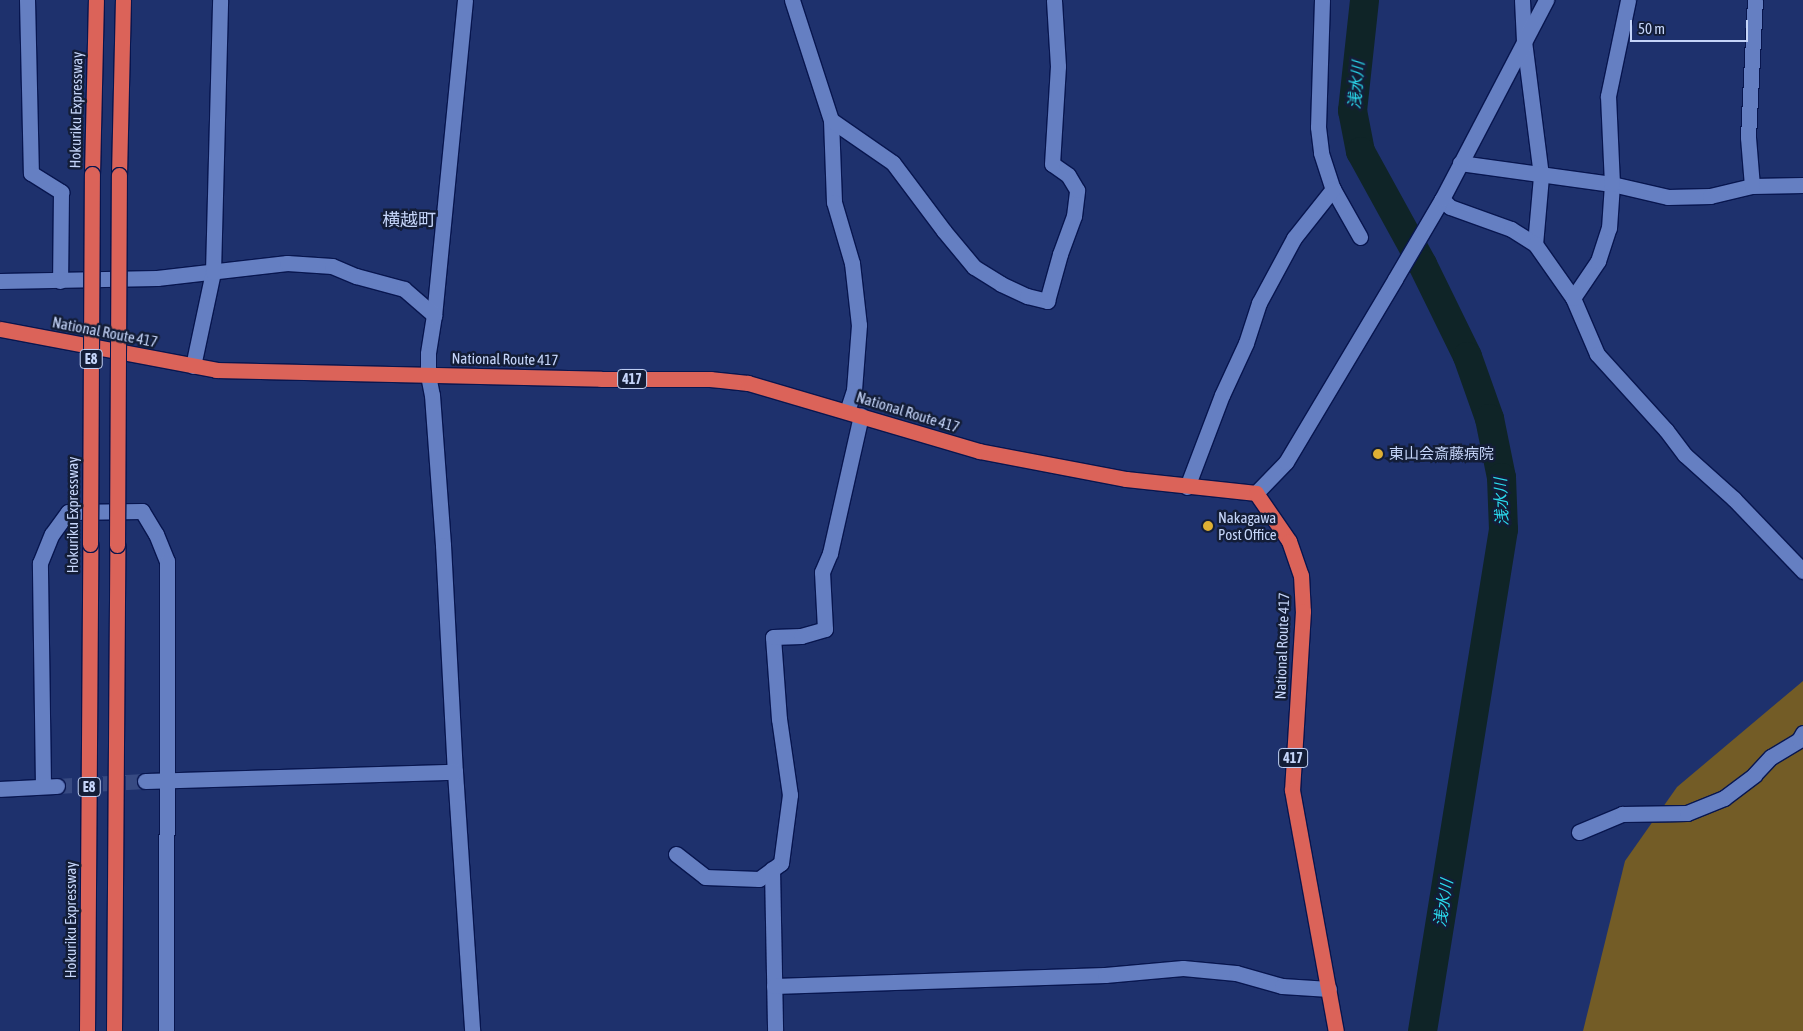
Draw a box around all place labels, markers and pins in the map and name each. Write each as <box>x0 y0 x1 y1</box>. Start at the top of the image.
place label: 東山会斎藤病院 <box>1389 445 1494 463</box>
marker: 東山会斎藤病院 <box>1371 447 1385 461</box>
place label: Nakagawa Post Office <box>1218 508 1277 543</box>
marker: Nakagawa Post Office <box>1202 520 1214 532</box>

